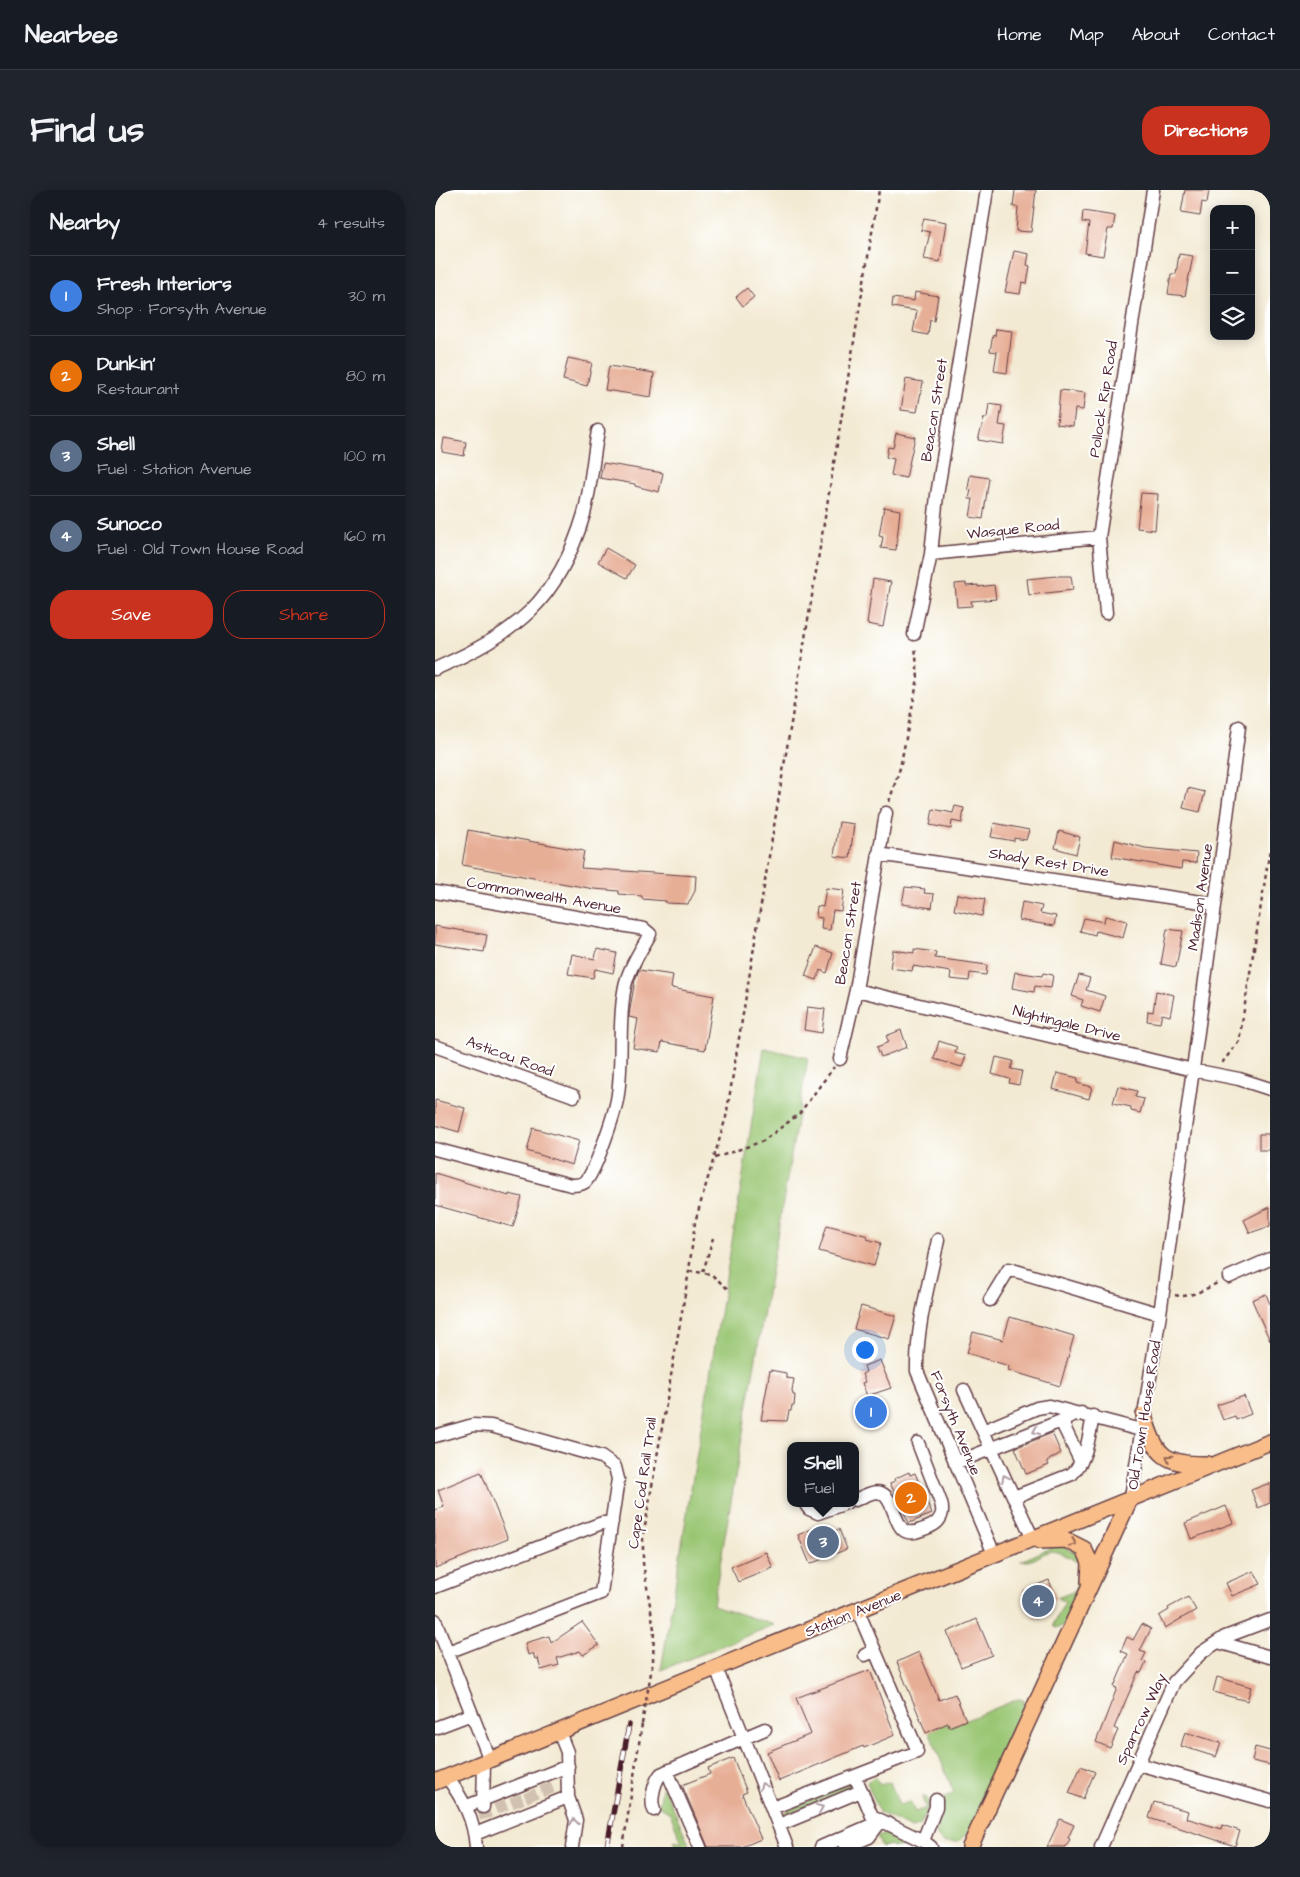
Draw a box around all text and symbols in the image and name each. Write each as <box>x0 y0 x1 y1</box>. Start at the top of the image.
text: Nearbee <box>25 18 118 52</box>
text: Home <box>997 22 1042 47</box>
text: Map <box>1070 22 1104 47</box>
text: About <box>1132 22 1180 47</box>
text: Contact <box>1208 22 1275 47</box>
text: Find us <box>30 106 144 155</box>
button: Directions <box>1142 106 1270 155</box>
map controls <box>1210 205 1255 340</box>
button: + <box>1210 205 1255 250</box>
text: Nearby <box>50 208 120 237</box>
text: 4 results <box>317 212 385 234</box>
button: − <box>1210 250 1255 295</box>
text: Fresh Interiors <box>97 271 232 298</box>
text: 1 <box>65 285 67 307</box>
text: 30 m <box>348 285 385 307</box>
button: layers <box>1210 295 1255 340</box>
text: Shop · Forsyth Avenue <box>97 298 267 320</box>
street label: Pollock Rip Road <box>1084 339 1123 459</box>
text: Dunkin' <box>97 351 156 378</box>
street label: Beacon Street <box>916 357 953 463</box>
text: 2 <box>61 365 71 387</box>
text: 80 m <box>346 365 385 387</box>
text: Restaurant <box>97 378 179 400</box>
text: Shell <box>97 431 135 458</box>
text: 3 <box>62 445 70 467</box>
text: 100 m <box>344 445 385 467</box>
text: Fuel · Station Avenue <box>97 458 252 480</box>
text: Sunoco <box>97 511 162 538</box>
street label: Wasque Road <box>966 514 1061 545</box>
text: 4 <box>61 525 71 547</box>
text: 160 m <box>344 525 385 547</box>
text: Fuel · Old Town House Road <box>97 538 303 560</box>
button: Save <box>50 590 213 639</box>
button: Share <box>223 590 385 639</box>
street label: Madison Avenue <box>1183 842 1218 952</box>
street label: Shady Rest Drive <box>987 843 1110 883</box>
street label: Commonwealth Avenue <box>465 872 623 919</box>
street label: Beacon Street <box>830 880 867 986</box>
street label: Nightingale Drive <box>1010 1000 1123 1048</box>
street label: Asticou Road <box>463 1031 557 1082</box>
your location <box>852 1337 878 1363</box>
street label: Old Town House Road <box>1122 1339 1167 1491</box>
street label: Forsyth Avenue <box>924 1368 986 1479</box>
pin: 1 <box>855 1393 887 1431</box>
street label: Cape Cod Rail Trail <box>623 1416 662 1550</box>
one-way arrow <box>1032 1426 1040 1436</box>
popup <box>787 1442 859 1507</box>
text: Shell <box>804 1450 842 1477</box>
one-way arrow <box>1166 1454 1175 1464</box>
one-way arrow <box>1002 1475 1012 1484</box>
text: Fuel <box>804 1477 834 1499</box>
pin: 2 <box>895 1479 927 1517</box>
pin: 3 <box>807 1523 839 1561</box>
one-way arrow <box>1068 1537 1077 1548</box>
pin: 4 <box>1022 1582 1054 1620</box>
street label: Station Avenue <box>802 1585 905 1642</box>
street label: Sparrow Way <box>1111 1670 1173 1769</box>
one-way arrow <box>759 1782 769 1790</box>
one-way arrow <box>815 1804 824 1814</box>
one-way arrow <box>570 1817 580 1826</box>

